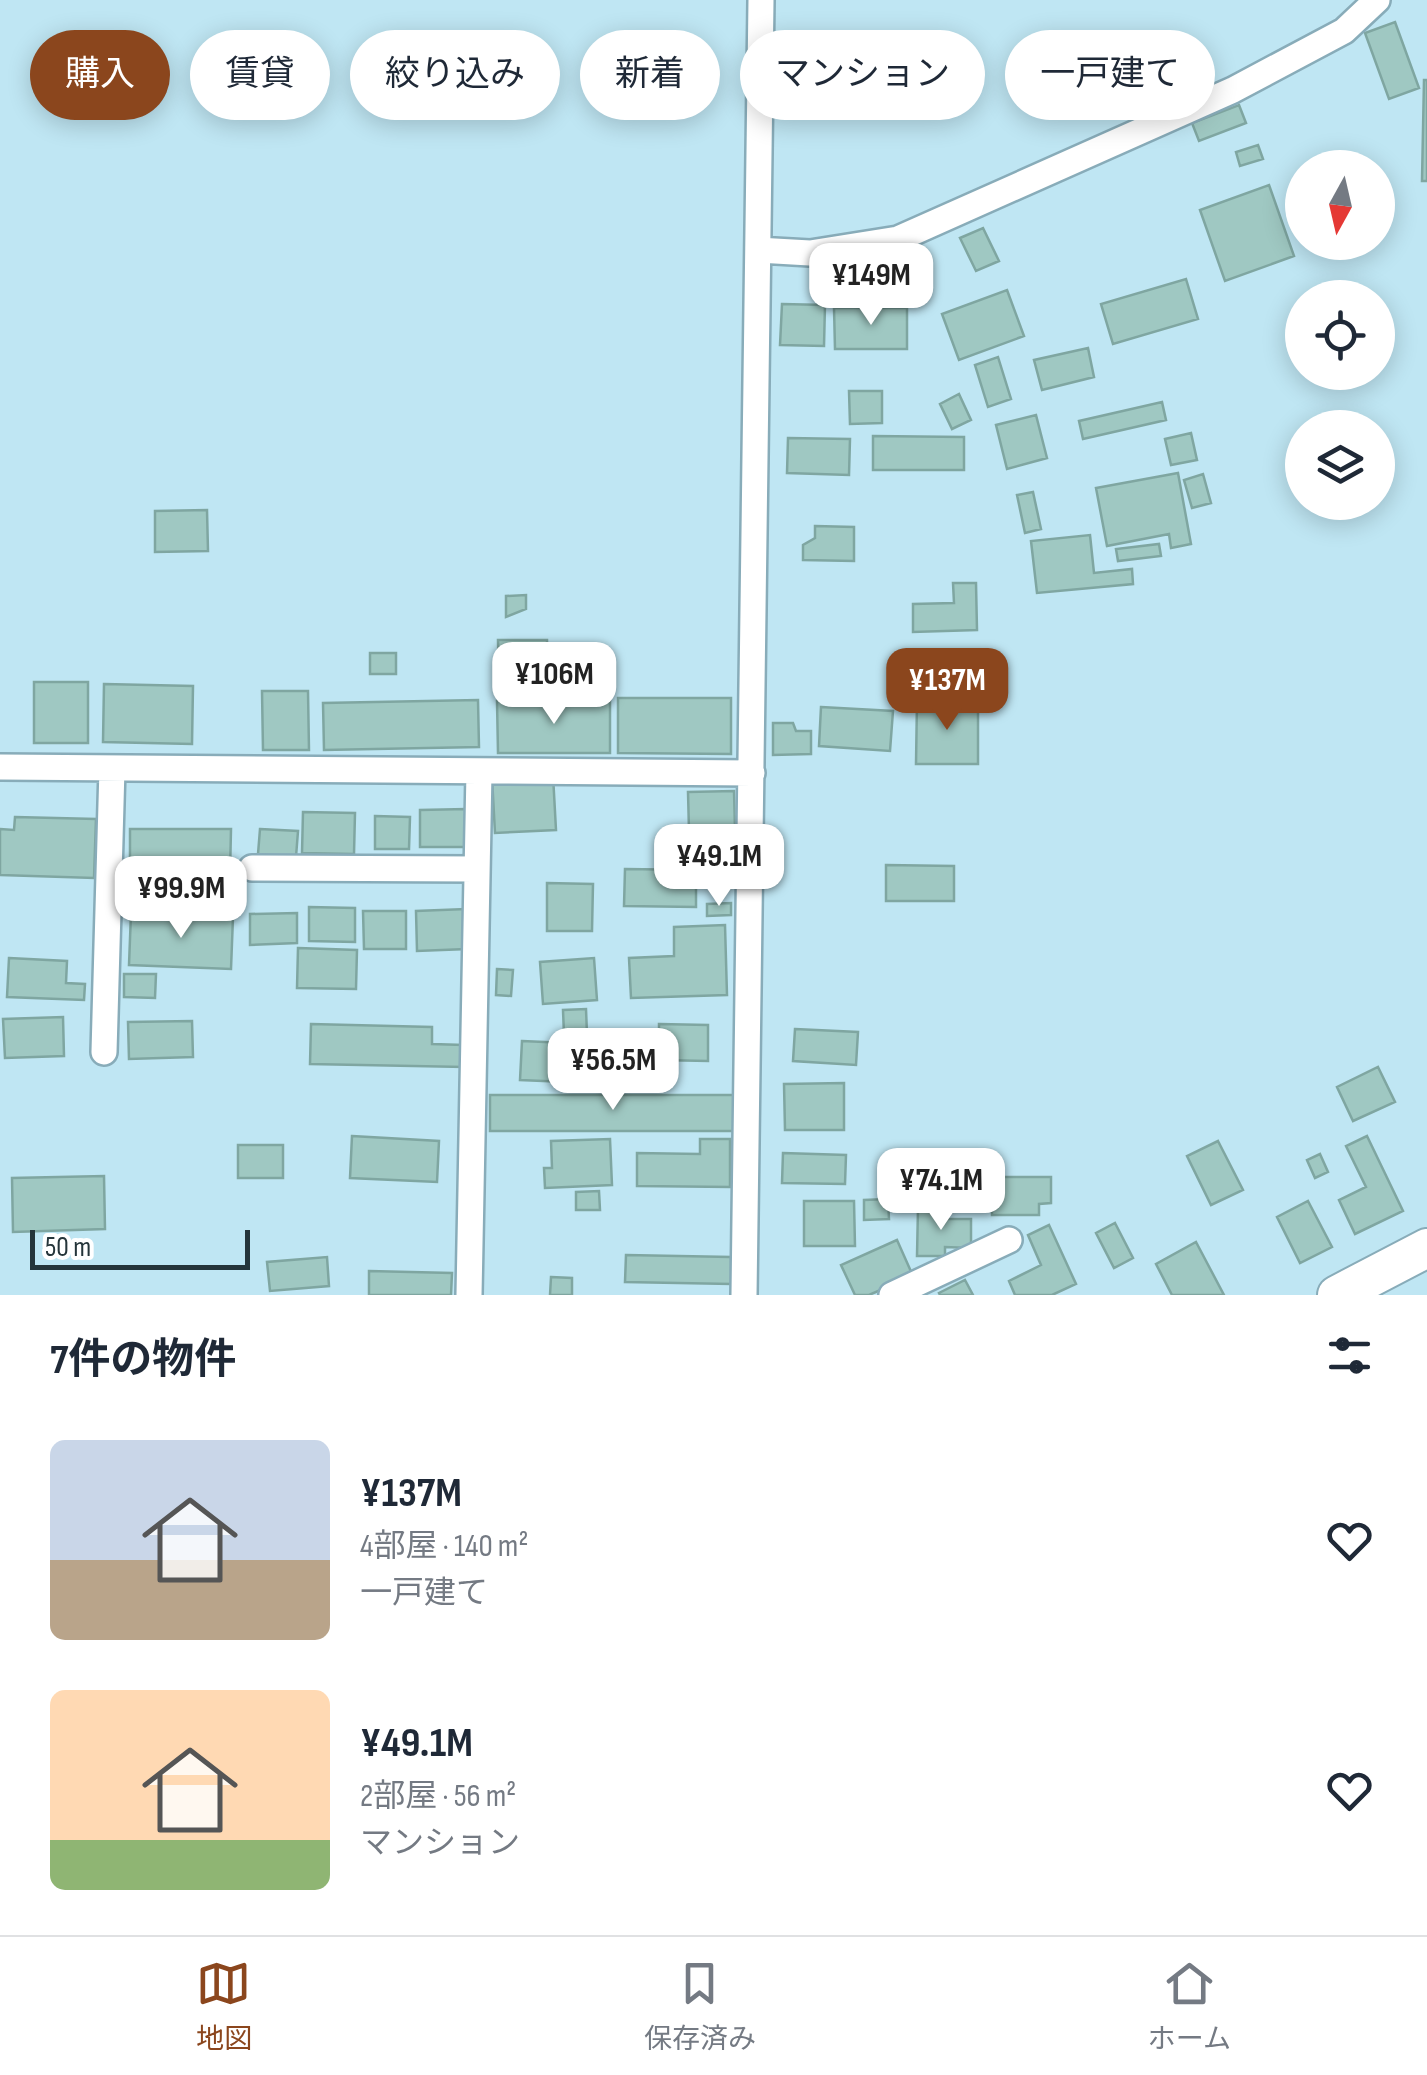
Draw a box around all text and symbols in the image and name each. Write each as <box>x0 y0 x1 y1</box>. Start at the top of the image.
chip: 購入 <box>30 30 170 120</box>
chip: 賃貸 <box>190 30 330 120</box>
chip: 絞り込み <box>350 30 560 120</box>
chip: 新着 <box>580 30 720 120</box>
chip: マンション <box>740 30 985 120</box>
chip: 一戸建て <box>1005 30 1215 120</box>
north arrow <box>1285 150 1395 260</box>
map controls <box>1285 150 1395 520</box>
pin: ¥149M <box>801 243 941 328</box>
text: ¥149M <box>831 256 911 295</box>
button: locate <box>1285 280 1395 390</box>
button: layers <box>1285 410 1395 520</box>
pin: ¥106M <box>484 642 624 727</box>
pin: ¥137M <box>877 648 1017 733</box>
text: ¥106M <box>514 655 594 694</box>
text: ¥137M <box>908 661 986 700</box>
pin: ¥49.1M <box>638 824 800 909</box>
text: ¥49.1M <box>676 837 762 876</box>
pin: ¥99.9M <box>100 856 262 941</box>
text: ¥99.9M <box>137 869 225 908</box>
pin: ¥56.5M <box>532 1028 694 1113</box>
text: ¥56.5M <box>570 1041 656 1080</box>
pin: ¥74.1M <box>860 1148 1022 1233</box>
text: ¥74.1M <box>899 1161 983 1200</box>
scale bar <box>30 1225 250 1270</box>
text: 50 m <box>45 1231 91 1264</box>
icon: filters <box>1322 1328 1377 1383</box>
text: 7件の物件 <box>50 1335 236 1386</box>
text: ¥137M <box>360 1468 462 1519</box>
icon: home <box>130 1480 250 1600</box>
icon: heart <box>1322 1513 1377 1568</box>
text: 4部屋 · 140 m² <box>360 1527 528 1566</box>
text: 一戸建て <box>360 1574 488 1613</box>
text: ¥49.1M <box>360 1718 473 1769</box>
icon: home <box>130 1730 250 1850</box>
icon: heart <box>1322 1763 1377 1818</box>
text: 2部屋 · 56 m² <box>360 1777 516 1816</box>
text: マンション <box>360 1824 520 1863</box>
tab: 地図 <box>196 1956 252 2056</box>
tab: 保存済み <box>644 1956 756 2056</box>
tab: ホーム <box>1148 1956 1231 2056</box>

